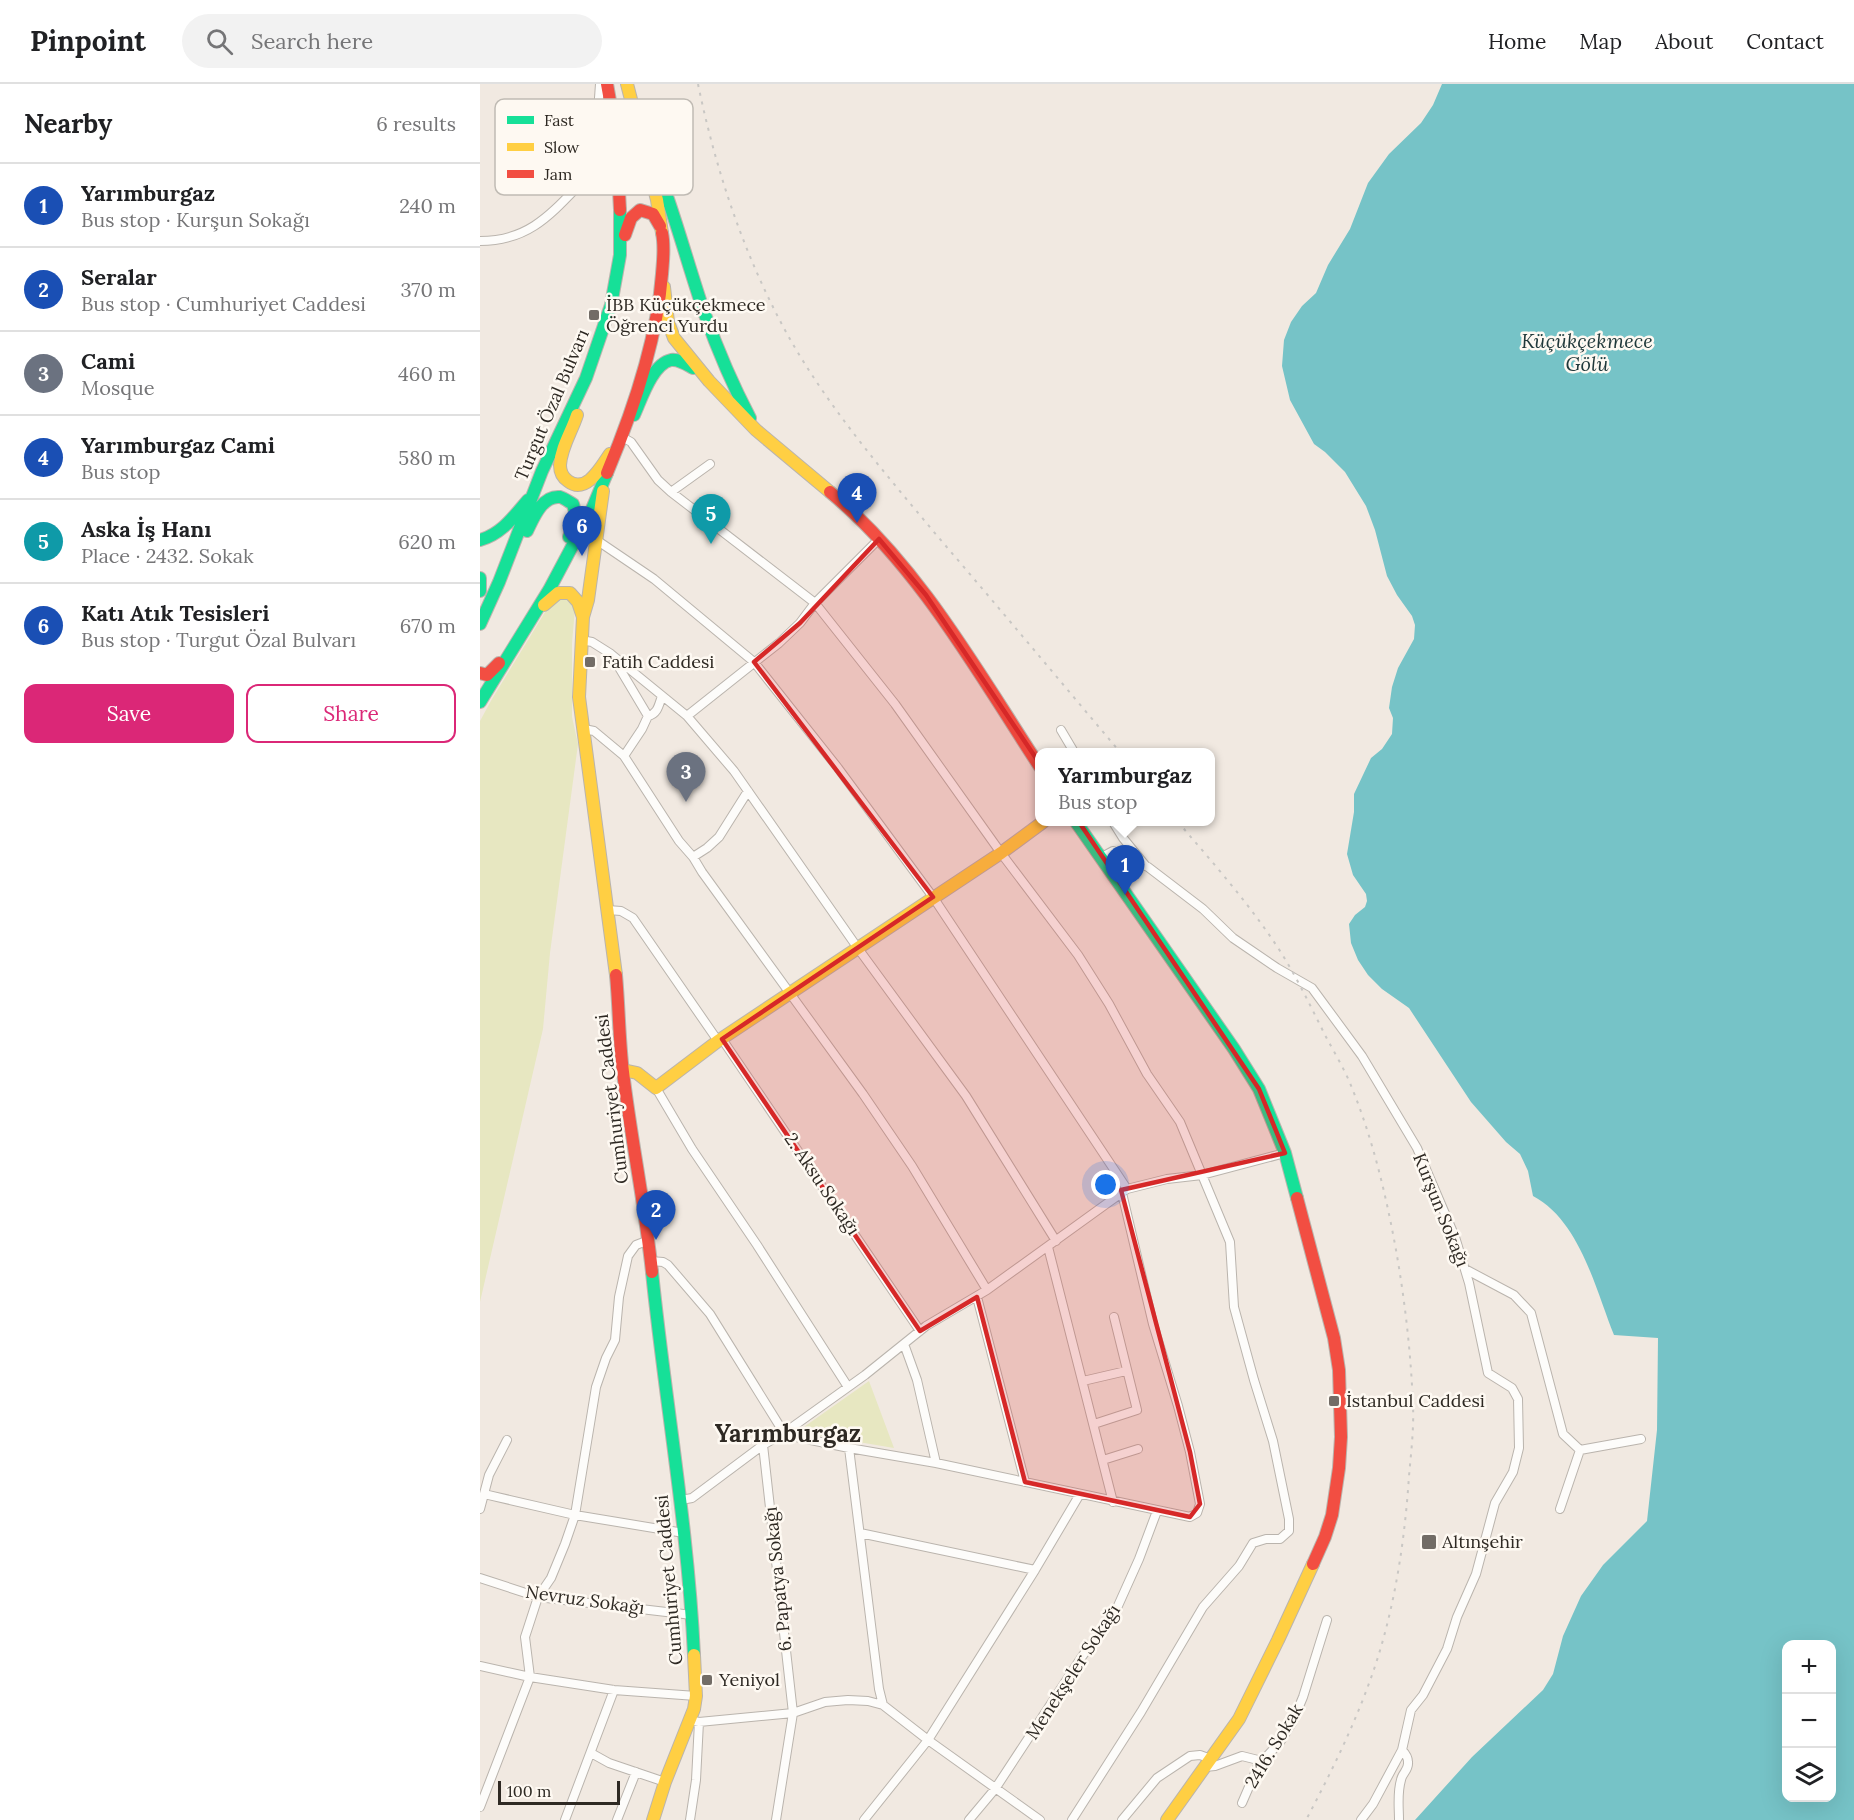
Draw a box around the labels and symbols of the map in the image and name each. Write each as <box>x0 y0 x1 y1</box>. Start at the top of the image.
legend <box>495 99 693 195</box>
text: Fast <box>544 110 575 130</box>
text: Slow <box>544 137 580 157</box>
text: Jam <box>543 164 572 184</box>
place label: İBB Küçükçekmece Öğrenci Yurdu <box>606 293 766 337</box>
marker: İBB Küçükçekmece Öğrenci Yurdu <box>587 308 601 322</box>
street label: Turgut Özal Bulvarı <box>509 326 594 484</box>
water label: Küçükçekmece Gölü <box>1521 328 1653 376</box>
pin: 4 <box>838 474 877 523</box>
pin: 5 <box>692 494 730 544</box>
pin: 6 <box>562 506 602 556</box>
place label: Fatih Caddesi <box>602 650 714 673</box>
marker: Fatih Caddesi <box>583 655 597 669</box>
pin: 3 <box>666 752 706 802</box>
pin: 1 <box>1106 846 1144 895</box>
street label: Cumhuriyet Caddesi <box>590 1013 633 1185</box>
street label: 2. Aksu Sokağı <box>780 1128 865 1239</box>
street label: Kurşun Sokağı <box>1408 1150 1475 1270</box>
your location <box>1091 1170 1120 1199</box>
pin: 2 <box>636 1190 675 1240</box>
place label: İstanbul Caddesi <box>1346 1389 1485 1412</box>
marker: İstanbul Caddesi <box>1327 1394 1341 1408</box>
district label: Yarımburgaz <box>715 1418 861 1449</box>
street label: Cumhuriyet Caddesi <box>650 1494 687 1666</box>
street label: 6. Papatya Sokağı <box>758 1506 797 1652</box>
place label: Altınşehir <box>1441 1530 1523 1553</box>
marker: Altınşehir <box>1420 1533 1438 1551</box>
street label: Nevruz Sokağı <box>524 1580 646 1619</box>
street label: Menekşeler Sokağı <box>1020 1600 1125 1744</box>
place label: Yeniyol <box>718 1668 780 1691</box>
marker: Yeniyol <box>700 1673 714 1687</box>
street label: 2416. Sokak <box>1239 1699 1308 1792</box>
scale bar <box>498 1778 620 1806</box>

